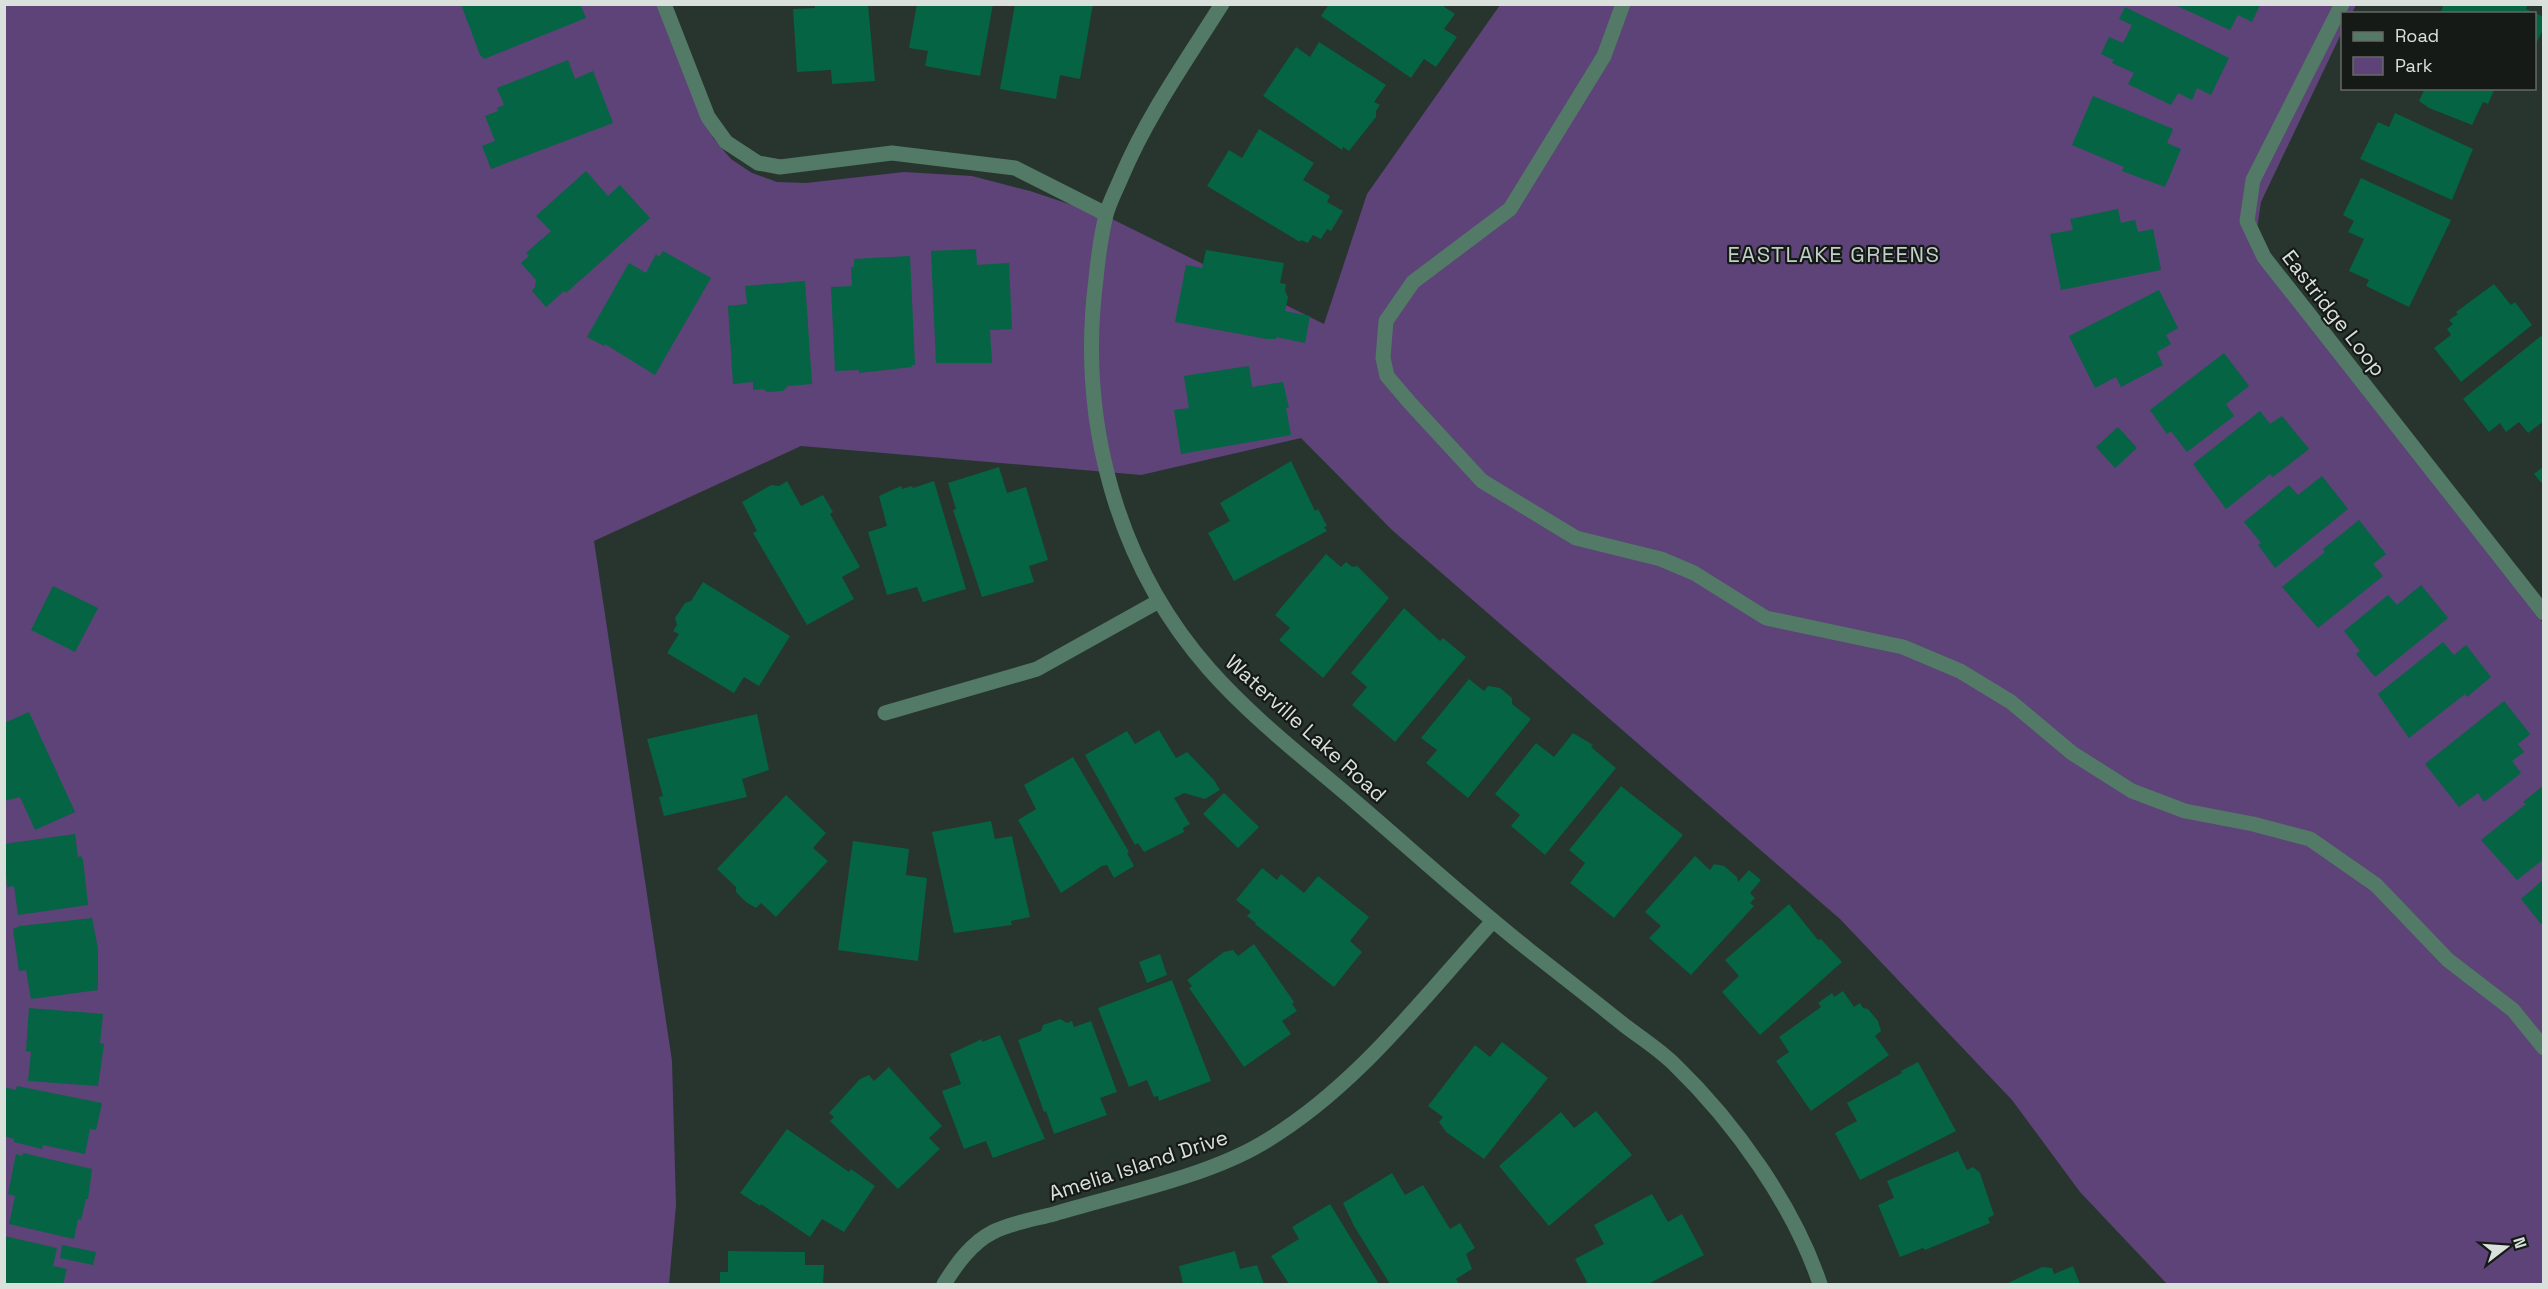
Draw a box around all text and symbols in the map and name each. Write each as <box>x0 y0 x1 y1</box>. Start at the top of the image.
legend <box>2341 12 2536 90</box>
text: Road <box>2395 24 2439 47</box>
text: Park <box>2395 54 2433 77</box>
district label: EASTLAKE GREENS <box>1727 240 1941 268</box>
street label: Eastridge Loop <box>2276 244 2392 382</box>
street label: Waterville Lake Road <box>1220 649 1392 807</box>
street label: Amelia Island Drive <box>1045 1123 1231 1207</box>
north arrow <box>2476 1217 2536 1277</box>
text: N <box>2508 1235 2531 1251</box>

